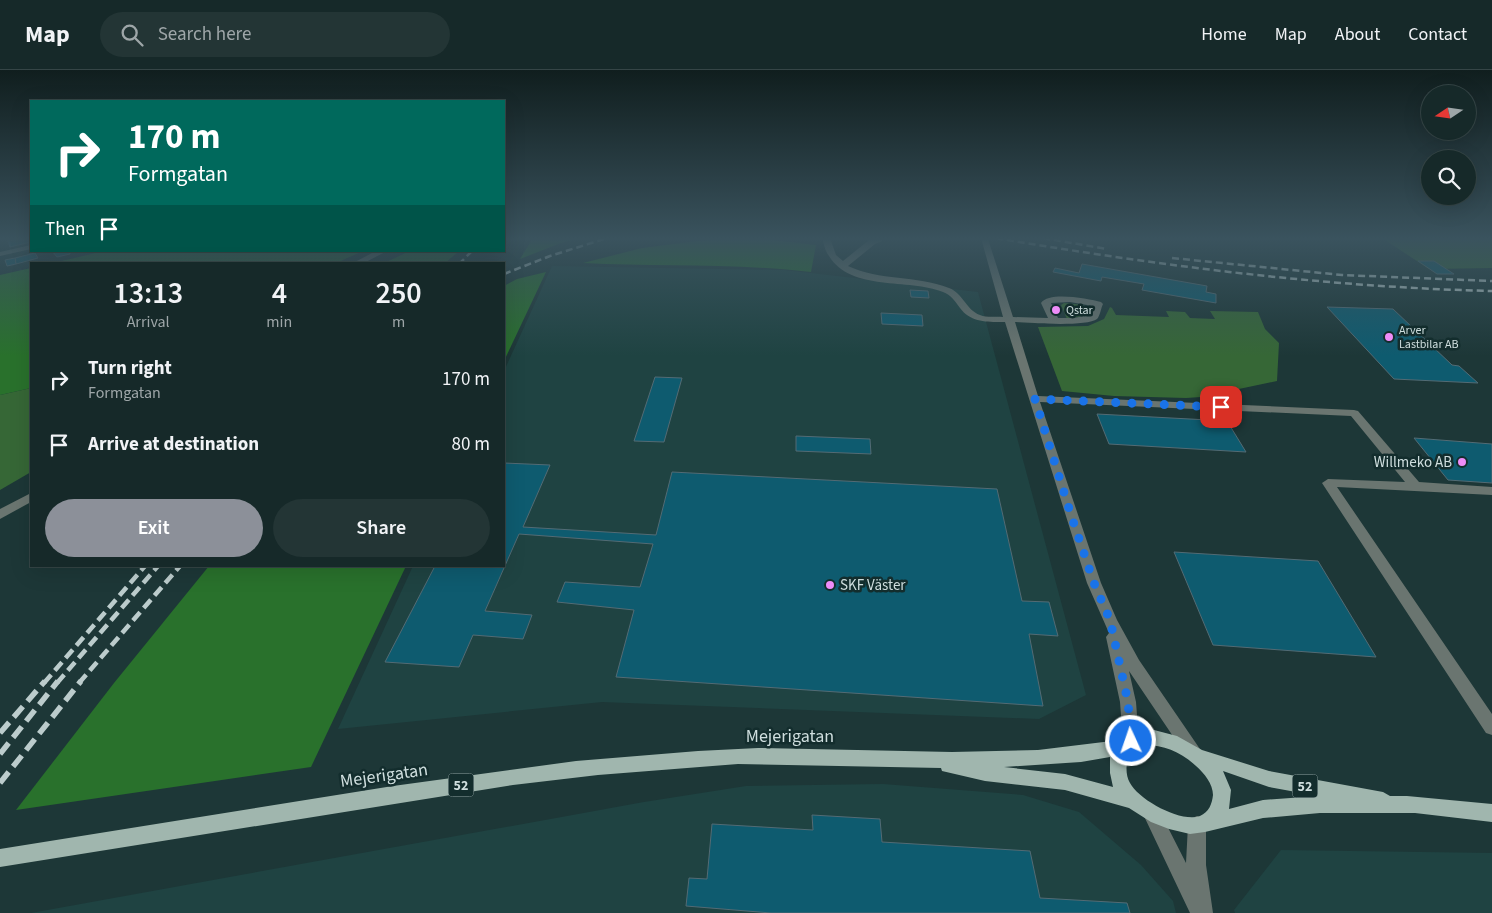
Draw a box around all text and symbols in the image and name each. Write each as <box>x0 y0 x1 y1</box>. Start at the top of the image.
search box <box>100 12 450 57</box>
text: Map <box>25 17 70 52</box>
icon: search <box>118 21 146 49</box>
text: Search here <box>158 21 251 48</box>
text: Home <box>1201 22 1247 47</box>
text: Map <box>1275 22 1307 47</box>
text: About <box>1335 22 1380 47</box>
text: Contact <box>1408 22 1467 47</box>
north arrow <box>1421 85 1476 140</box>
map controls <box>1421 85 1476 205</box>
text: 170 m <box>128 112 220 162</box>
icon: right <box>45 120 110 185</box>
button: search <box>1421 150 1476 205</box>
text: Formgatan <box>128 158 228 190</box>
icon: arrive <box>95 215 123 243</box>
text: Then <box>45 216 85 243</box>
text: 13:13 <box>113 272 183 315</box>
text: 4 <box>272 272 287 315</box>
text: 250 <box>376 272 422 315</box>
place label: Qstar <box>1066 302 1094 319</box>
marker: Qstar <box>1050 304 1062 316</box>
text: Arrival <box>127 311 170 333</box>
text: min <box>266 311 292 333</box>
text: m <box>392 311 405 333</box>
place label: Arver Lastbilar AB <box>1399 322 1459 353</box>
marker: Arver Lastbilar AB <box>1383 331 1395 343</box>
text: Turn right <box>88 355 172 382</box>
icon: right <box>45 366 73 394</box>
text: 170 m <box>442 366 490 393</box>
text: Formgatan <box>88 382 161 404</box>
pin <box>1200 386 1242 428</box>
icon: arrive <box>1207 393 1235 421</box>
icon: arrive <box>45 431 73 459</box>
text: Arrive at destination <box>88 431 259 458</box>
text: 80 m <box>452 431 490 458</box>
place label: Willmeko AB <box>1374 452 1452 473</box>
marker: Willmeko AB <box>1456 456 1468 468</box>
button: Exit <box>45 499 263 557</box>
button: Share <box>273 499 490 557</box>
place label: SKF Väster <box>840 575 906 596</box>
marker: SKF Väster <box>824 579 836 591</box>
position arrow <box>1104 714 1156 766</box>
street label: Mejerigatan <box>746 724 834 749</box>
street label: Mejerigatan <box>339 757 430 794</box>
road number: 52 <box>448 774 474 796</box>
road number: 52 <box>1292 774 1318 798</box>

